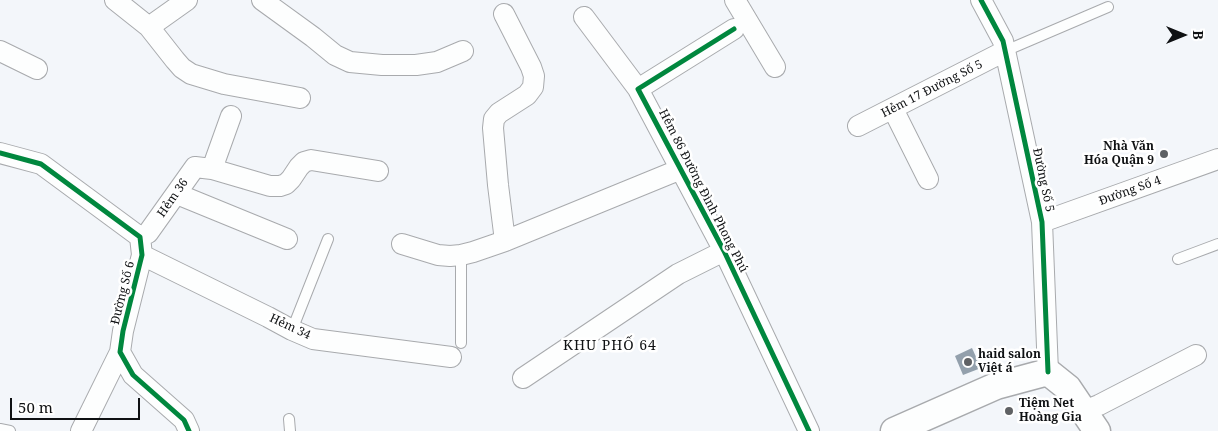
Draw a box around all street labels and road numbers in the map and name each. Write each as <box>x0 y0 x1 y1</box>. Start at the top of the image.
street label: Hẻm 17 Đường Số 5 <box>879 57 985 121</box>
street label: Hẻm 86 Đường Đình Phong Phú <box>655 107 751 275</box>
street label: Đường Số 5 <box>1029 147 1057 213</box>
street label: Đường Số 4 <box>1097 173 1163 209</box>
street label: Hẻm 36 <box>155 176 191 220</box>
street label: Đường Số 6 <box>108 260 138 326</box>
street label: Hẻm 34 <box>267 311 313 343</box>

